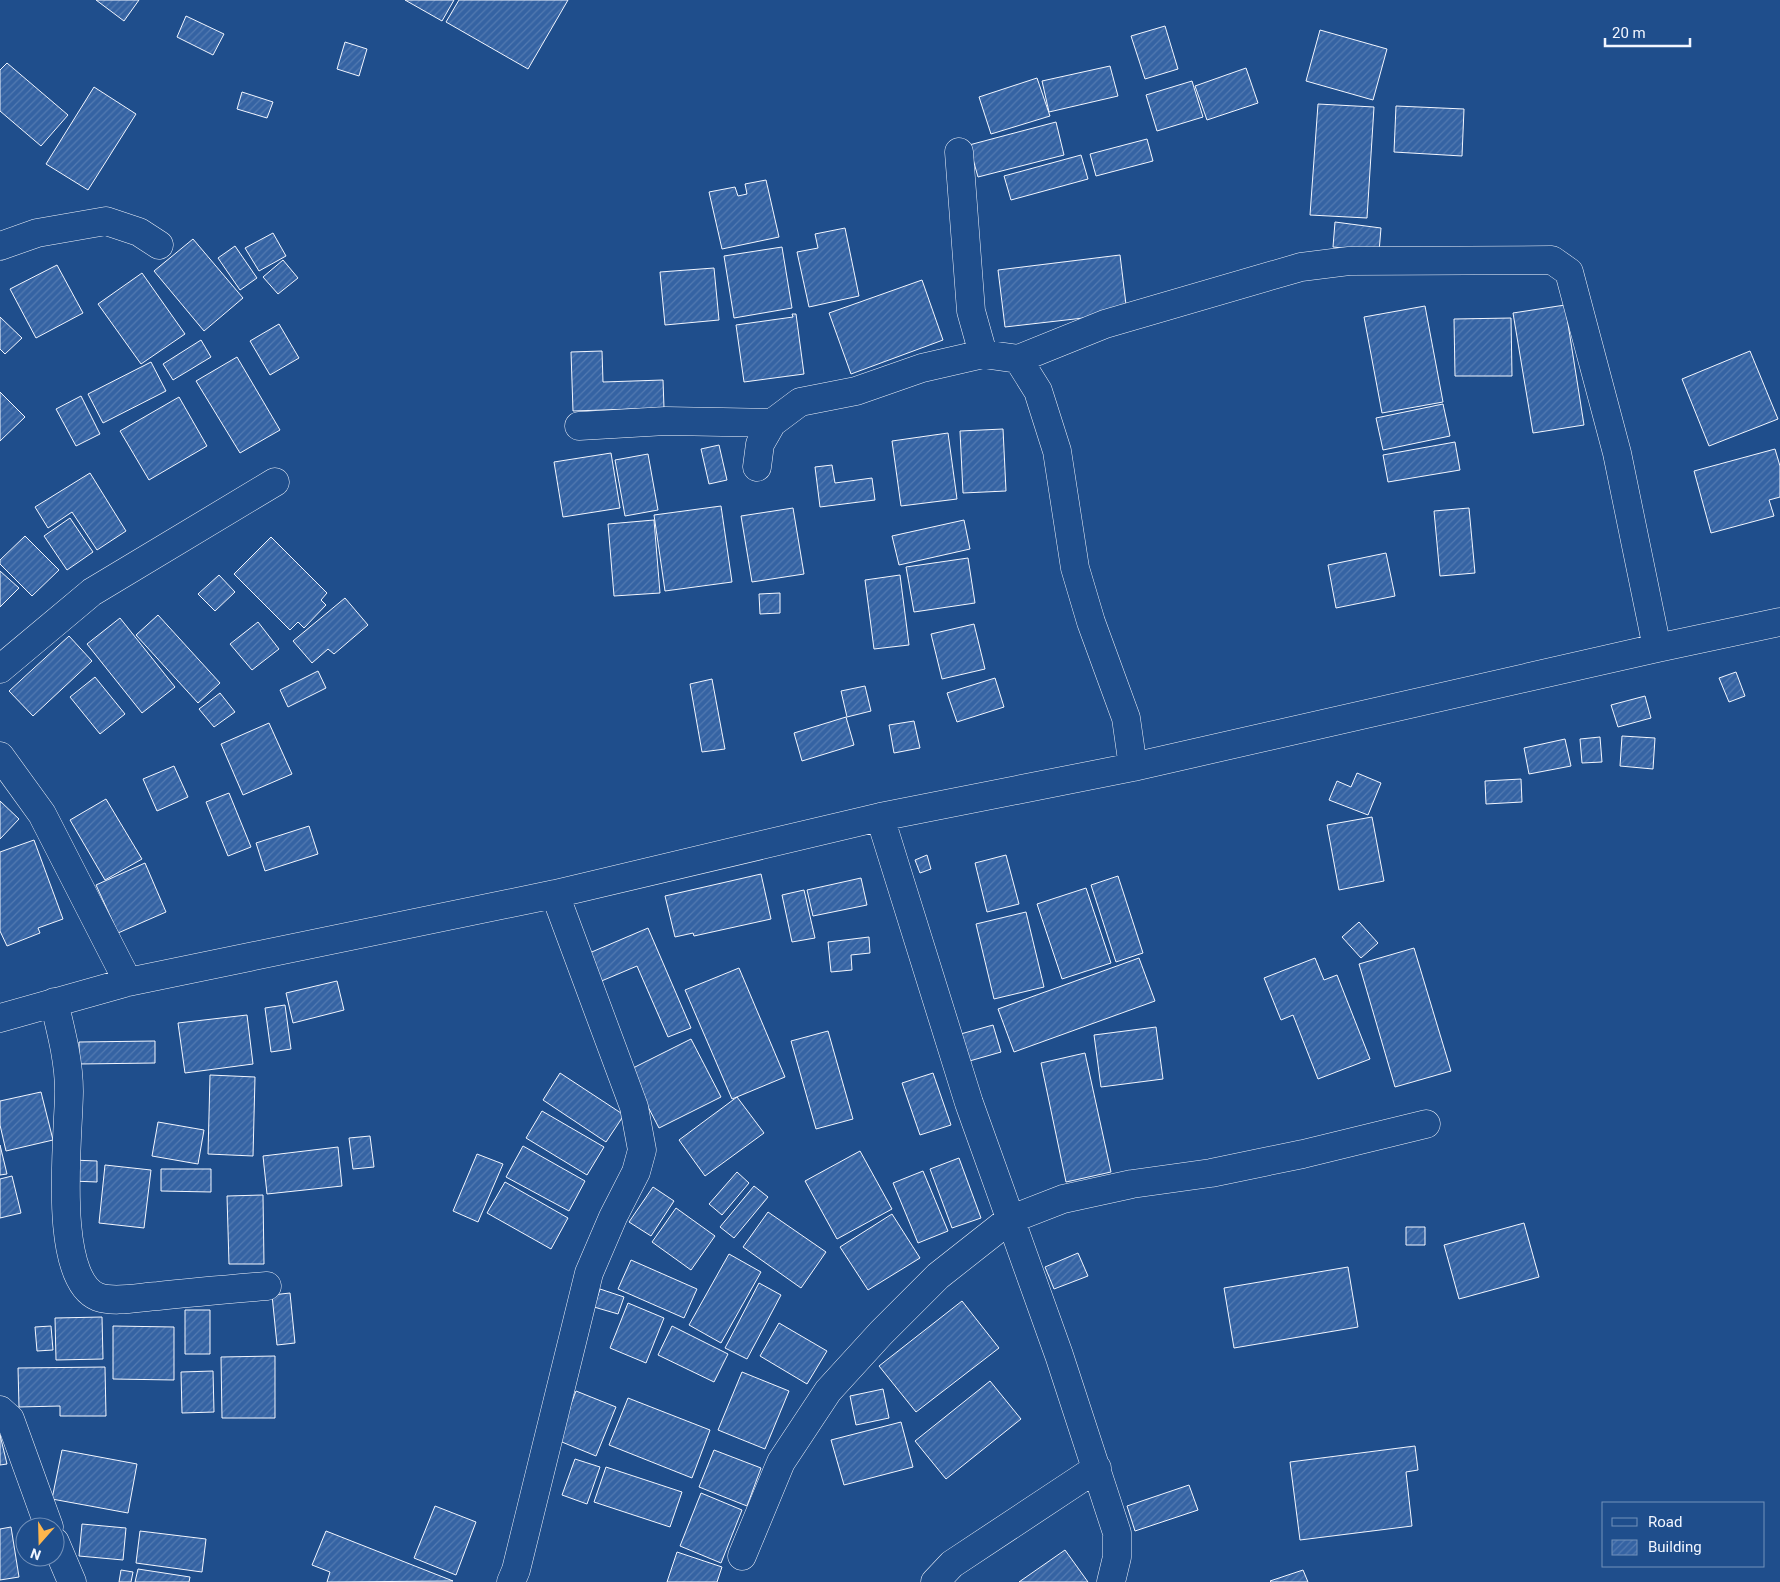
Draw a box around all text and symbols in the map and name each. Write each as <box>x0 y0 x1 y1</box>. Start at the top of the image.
scale bar <box>1605 15 1690 47</box>
text: 20 m <box>1612 24 1646 42</box>
legend <box>1602 1502 1765 1567</box>
text: Road <box>1648 1513 1682 1531</box>
north arrow <box>15 1517 65 1567</box>
text: Building <box>1648 1538 1702 1556</box>
text: N <box>28 1545 43 1563</box>

